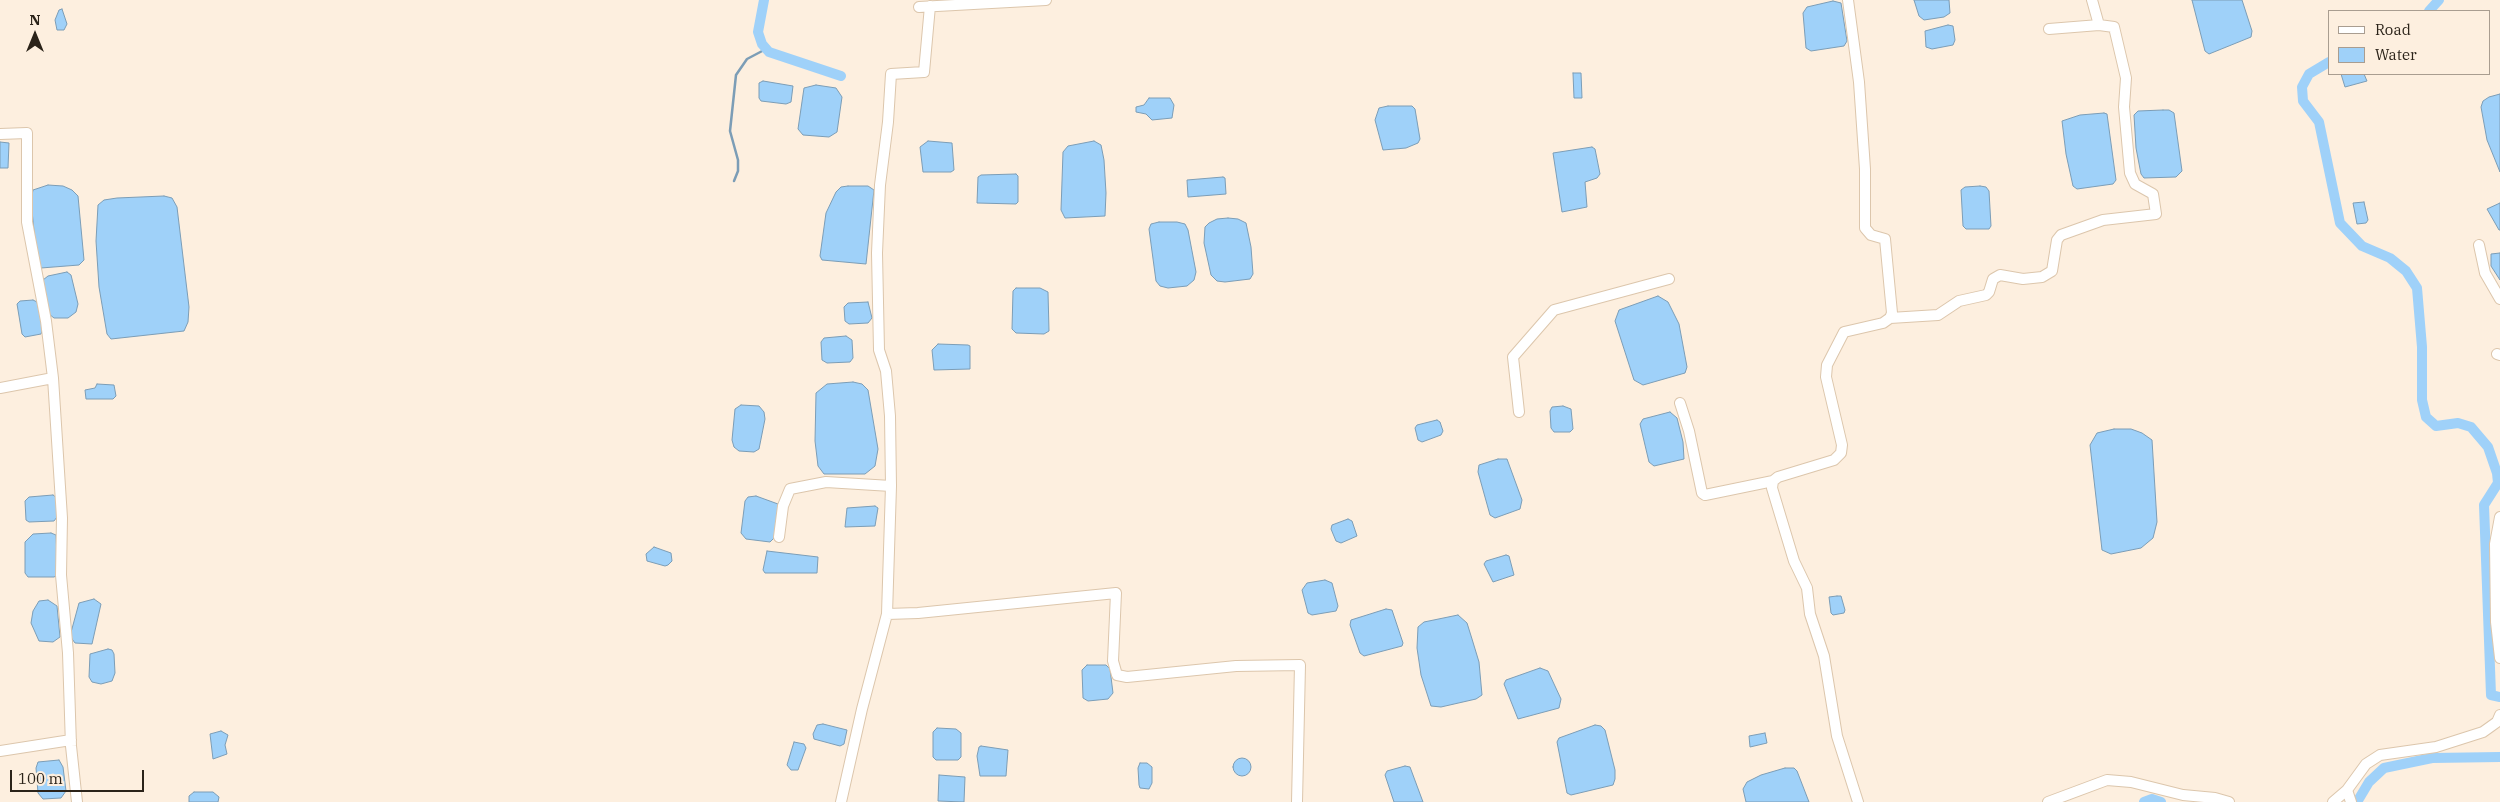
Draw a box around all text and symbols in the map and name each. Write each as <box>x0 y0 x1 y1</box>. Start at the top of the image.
north arrow <box>10 10 60 60</box>
legend <box>2328 10 2490 75</box>
text: N <box>29 11 41 29</box>
text: Road <box>2375 20 2411 39</box>
text: Water <box>2375 45 2417 64</box>
scale bar <box>12 760 146 792</box>
text: 100 m <box>18 769 63 788</box>

